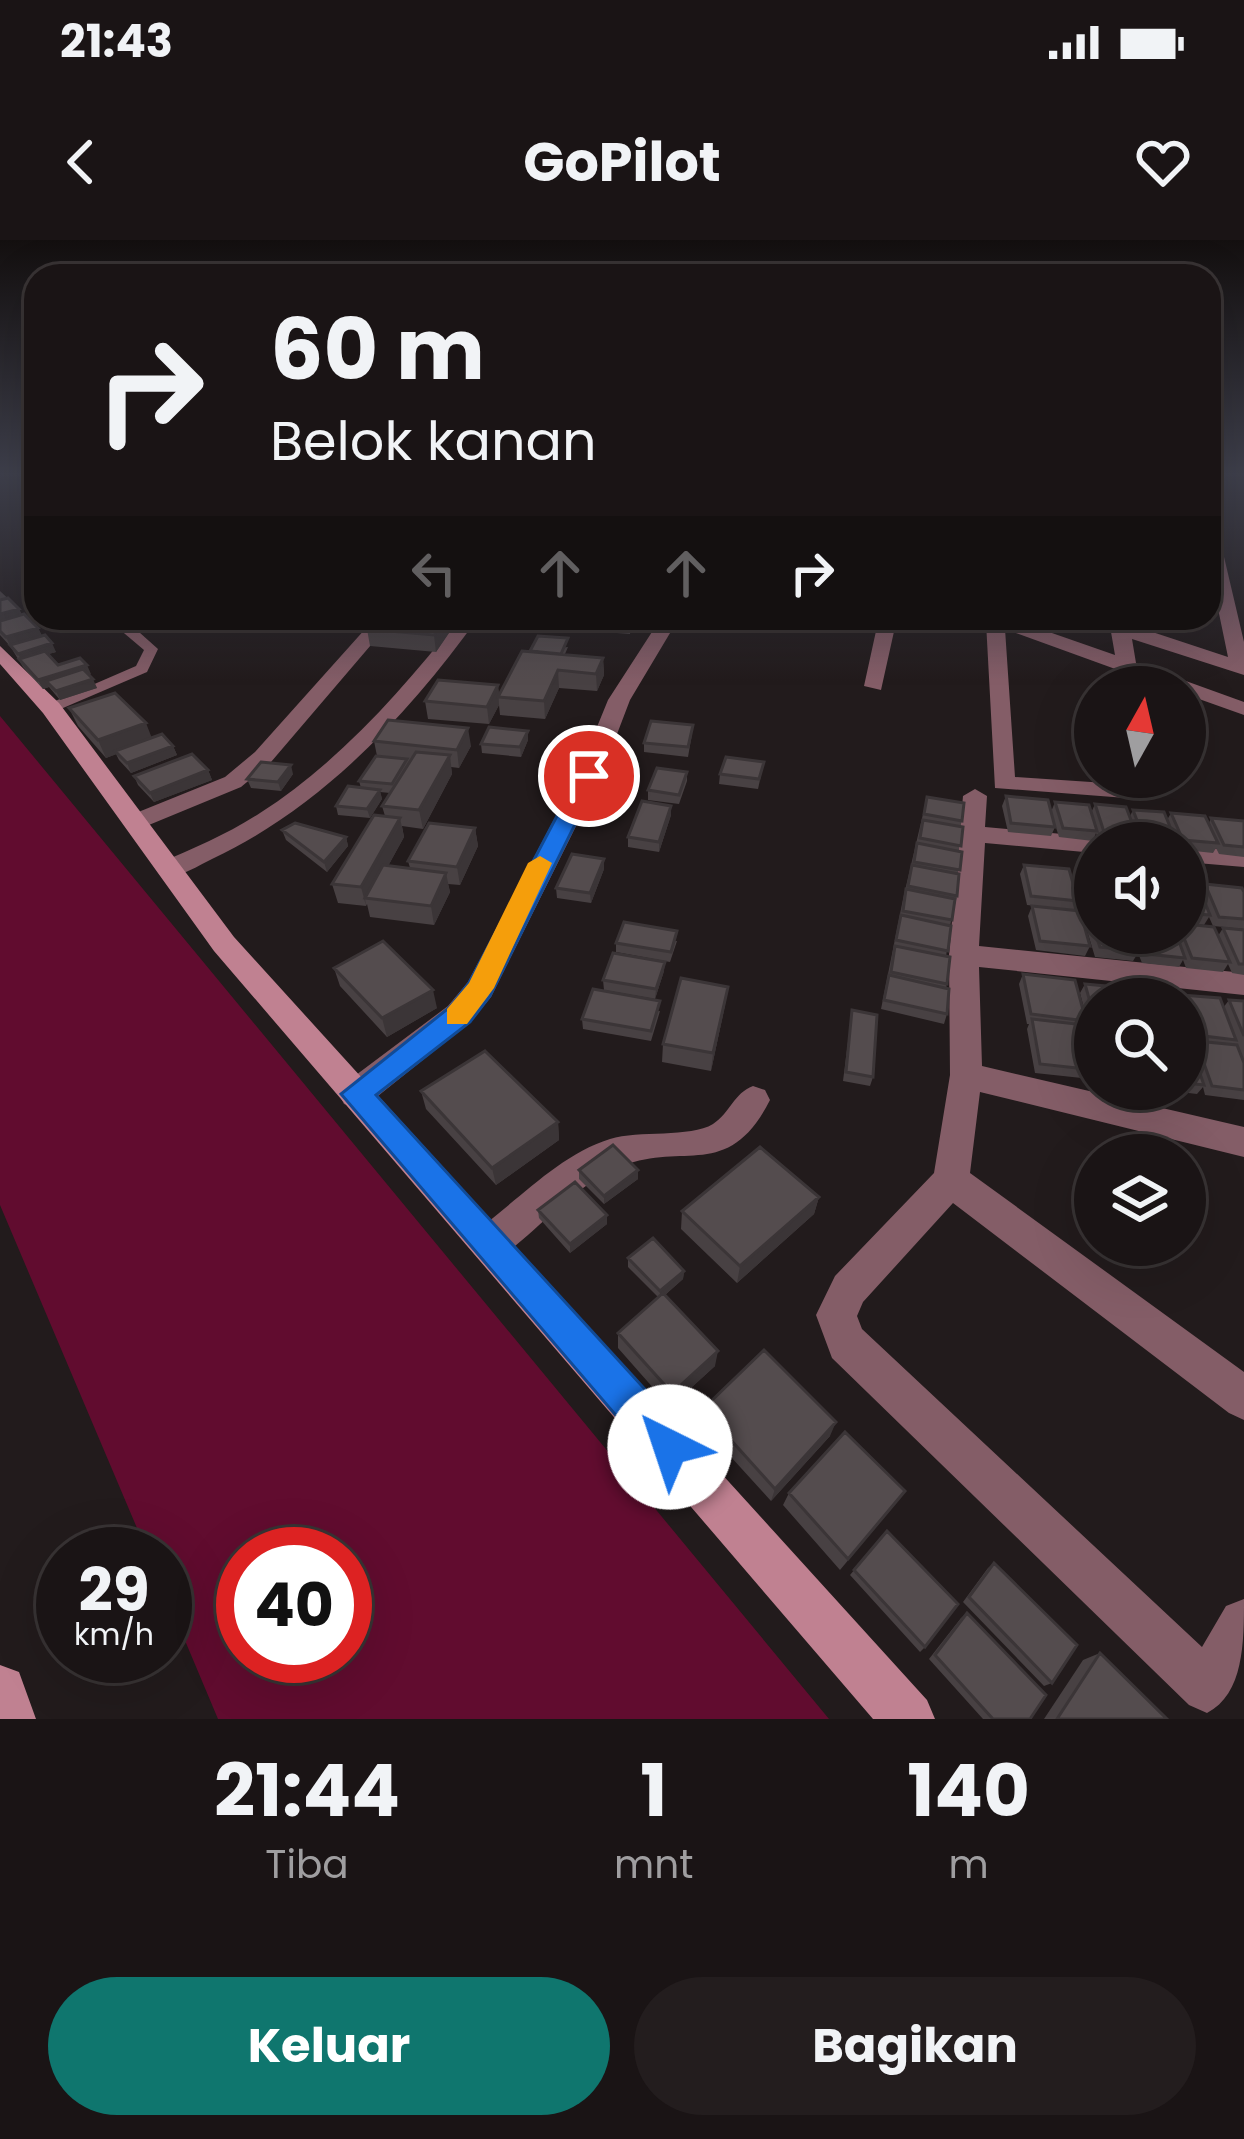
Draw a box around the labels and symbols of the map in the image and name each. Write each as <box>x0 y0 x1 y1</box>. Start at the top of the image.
north arrow <box>1074 666 1206 798</box>
pin <box>538 725 640 827</box>
position arrow <box>607 1384 733 1510</box>
speed limit sign: 40 <box>216 1527 372 1683</box>

